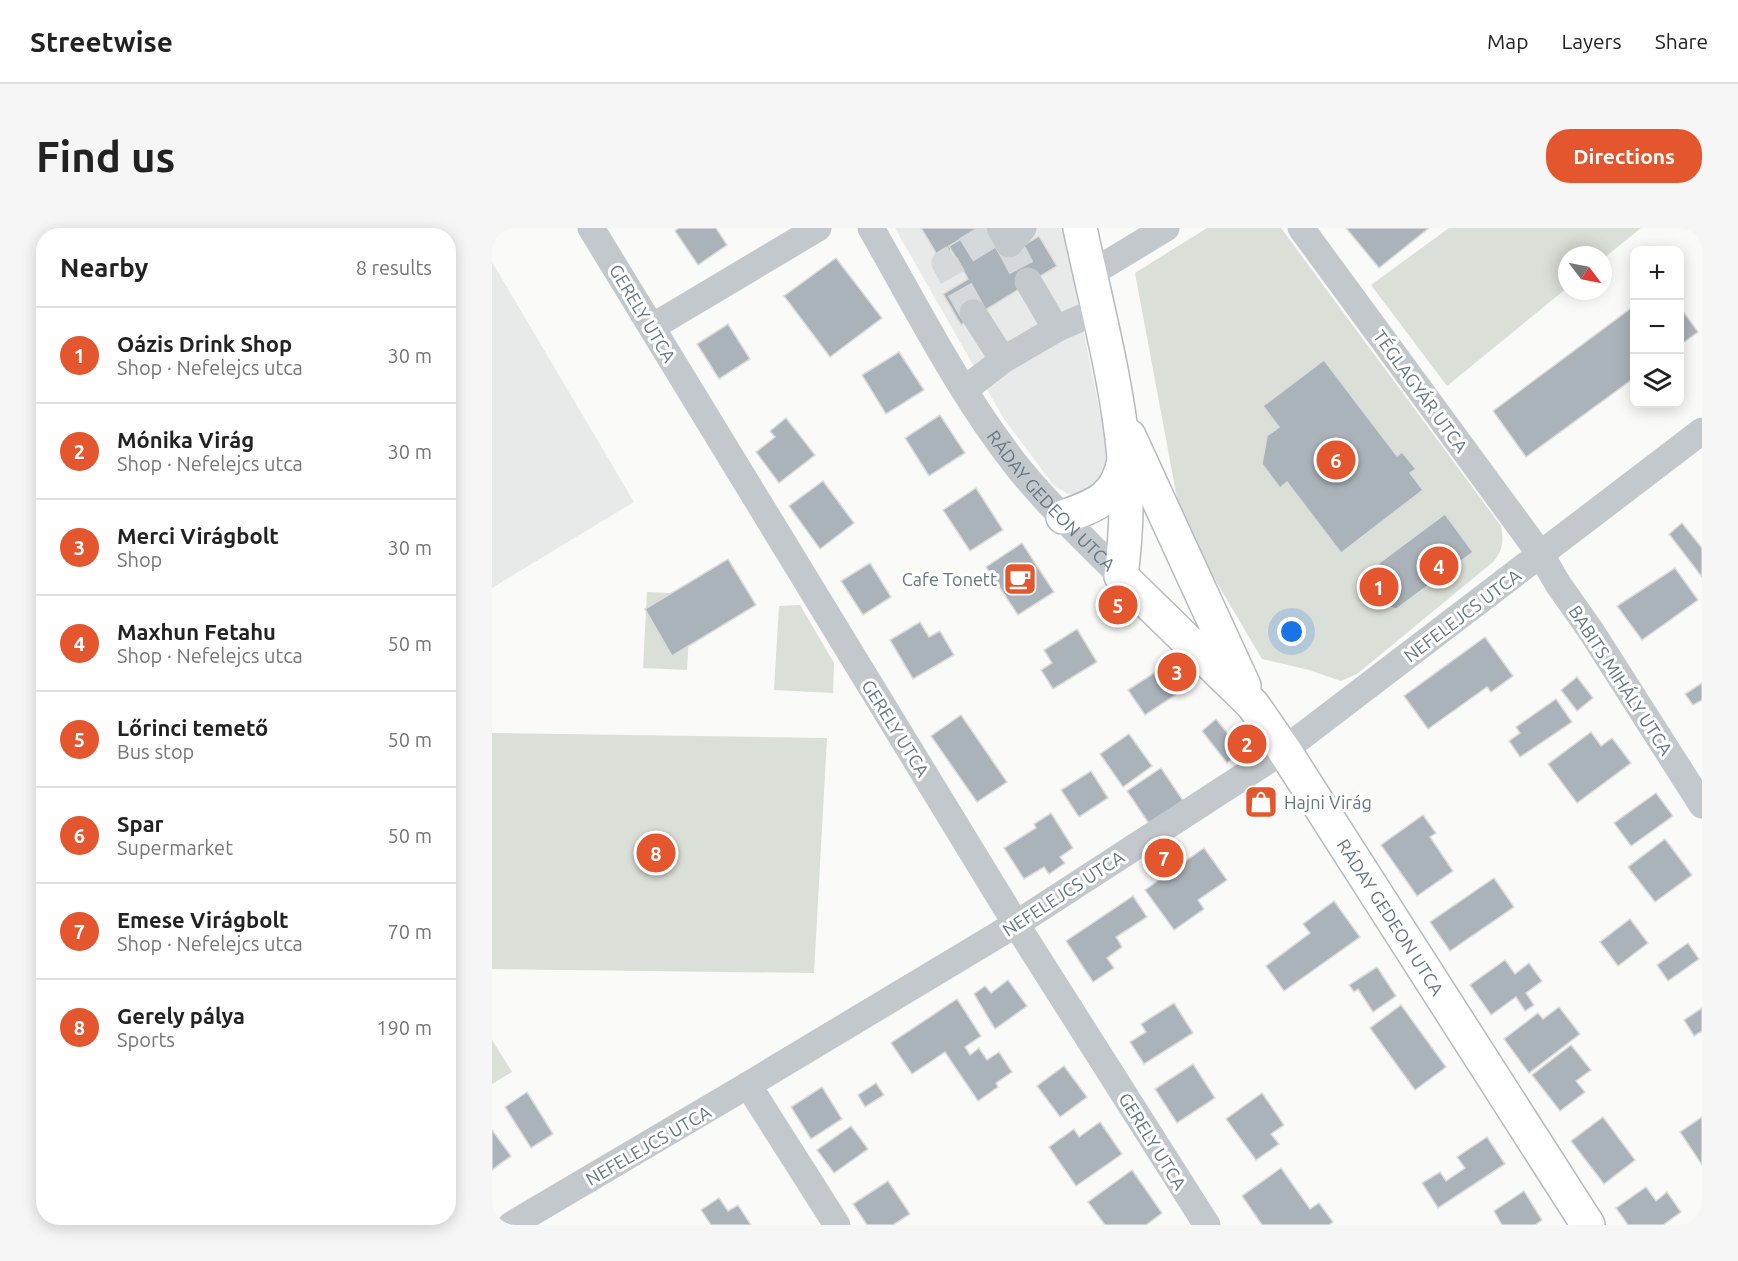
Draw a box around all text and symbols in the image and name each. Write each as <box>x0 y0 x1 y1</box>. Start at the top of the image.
text: Streetwise <box>30 26 173 57</box>
text: Map <box>1487 29 1528 53</box>
text: Layers <box>1561 29 1622 53</box>
text: Share <box>1655 29 1708 53</box>
button: Directions <box>1546 129 1702 183</box>
text: Find us <box>36 133 175 180</box>
north arrow <box>1558 246 1612 300</box>
map controls <box>1630 246 1684 408</box>
button: + <box>1630 246 1684 300</box>
text: Nearby <box>60 253 148 282</box>
text: 8 results <box>356 256 432 279</box>
street label: GERELY UTCA <box>606 261 680 366</box>
button: − <box>1630 300 1684 354</box>
street label: TÉGLAGYÁR UTCA <box>1370 325 1473 456</box>
text: Oázis Drink Shop <box>117 331 292 356</box>
text: 1 <box>74 344 85 367</box>
text: 30 m <box>388 344 432 367</box>
button: layers <box>1630 354 1684 408</box>
text: Shop · Nefelejcs utca <box>117 356 303 379</box>
street label: RÁDAY GEDEON UTCA <box>984 426 1120 575</box>
text: Mónika Virág <box>117 427 254 452</box>
pin: 6 <box>1316 438 1356 482</box>
text: 2 <box>74 440 85 463</box>
text: 30 m <box>388 440 432 463</box>
text: Shop · Nefelejcs utca <box>117 452 303 475</box>
text: Merci Virágbolt <box>117 523 279 548</box>
text: 3 <box>74 536 85 559</box>
text: 30 m <box>388 536 432 559</box>
pin: 4 <box>1420 544 1458 588</box>
text: Shop <box>117 548 162 571</box>
cafe icon: Cafe Tonett <box>1002 561 1038 597</box>
pin: 1 <box>1360 564 1398 610</box>
street label: NEFELEJCS UTCA <box>1400 564 1525 665</box>
place label: Cafe Tonett <box>902 569 997 589</box>
pin: 5 <box>1098 582 1138 628</box>
street label: BABITS MIHÁLY UTCA <box>1565 601 1678 759</box>
your location <box>1277 617 1306 646</box>
text: Maxhun Fetahu <box>117 619 276 644</box>
text: 4 <box>74 632 85 655</box>
text: 50 m <box>388 632 432 655</box>
text: Shop · Nefelejcs utca <box>117 644 303 667</box>
pin: 3 <box>1158 650 1196 694</box>
street label: GERELY UTCA <box>858 676 934 780</box>
text: Lőrinci temető <box>117 715 268 740</box>
pin: 2 <box>1228 722 1266 766</box>
text: 5 <box>74 728 85 751</box>
text: 50 m <box>388 728 432 751</box>
text: Bus stop <box>117 740 194 763</box>
shop icon: Hajni Virág <box>1243 784 1279 820</box>
place label: Hajni Virág <box>1284 792 1372 812</box>
text: Spar <box>117 811 164 836</box>
text: 6 <box>74 824 85 847</box>
text: 50 m <box>388 824 432 847</box>
pin: 8 <box>636 830 676 876</box>
street label: RÁDAY GEDEON UTCA <box>1333 835 1448 999</box>
text: Supermarket <box>117 836 233 859</box>
pin: 7 <box>1144 836 1184 880</box>
street label: NEFELEJCS UTCA <box>998 846 1128 940</box>
text: Emese Virágbolt <box>117 907 289 932</box>
text: 7 <box>74 920 85 943</box>
text: 70 m <box>388 920 432 943</box>
text: Shop · Nefelejcs utca <box>117 932 303 955</box>
text: Gerely pálya <box>117 1003 245 1028</box>
text: 8 <box>74 1016 85 1039</box>
text: 190 m <box>376 1016 432 1039</box>
text: Sports <box>117 1028 175 1051</box>
street label: GERELY UTCA <box>1115 1089 1191 1193</box>
street label: NEFELEJCS UTCA <box>582 1101 714 1189</box>

